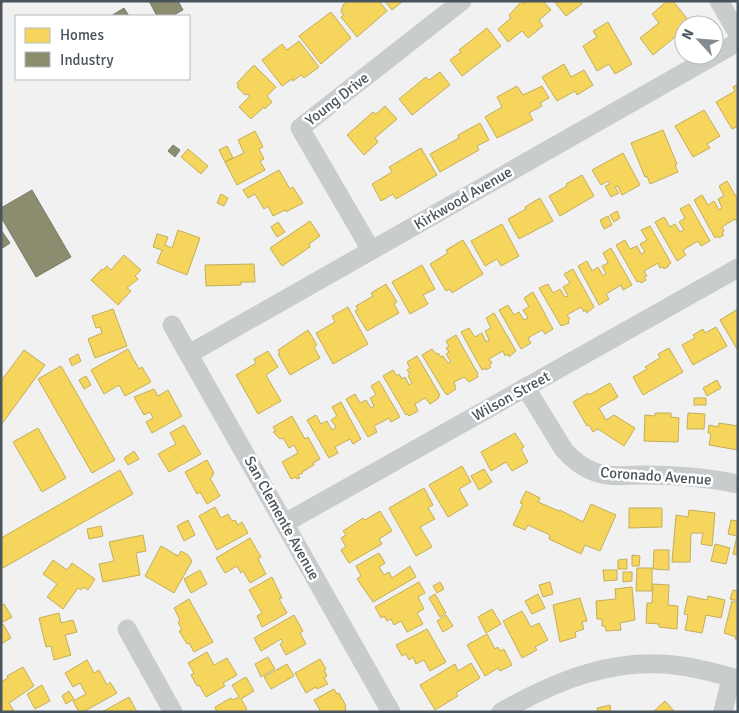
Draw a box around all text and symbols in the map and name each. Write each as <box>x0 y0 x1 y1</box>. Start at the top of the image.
legend <box>15 15 190 80</box>
north arrow <box>674 15 724 65</box>
text: Homes <box>60 26 104 44</box>
text: N <box>678 26 698 43</box>
text: Industry <box>60 51 113 69</box>
street label: Young Drive <box>302 69 372 129</box>
street label: Kirkwood Avenue <box>411 163 515 233</box>
street label: Wilson Street <box>469 367 553 425</box>
street label: San Clemente Avenue <box>241 453 323 583</box>
street label: Coronado Avenue <box>600 463 712 489</box>

